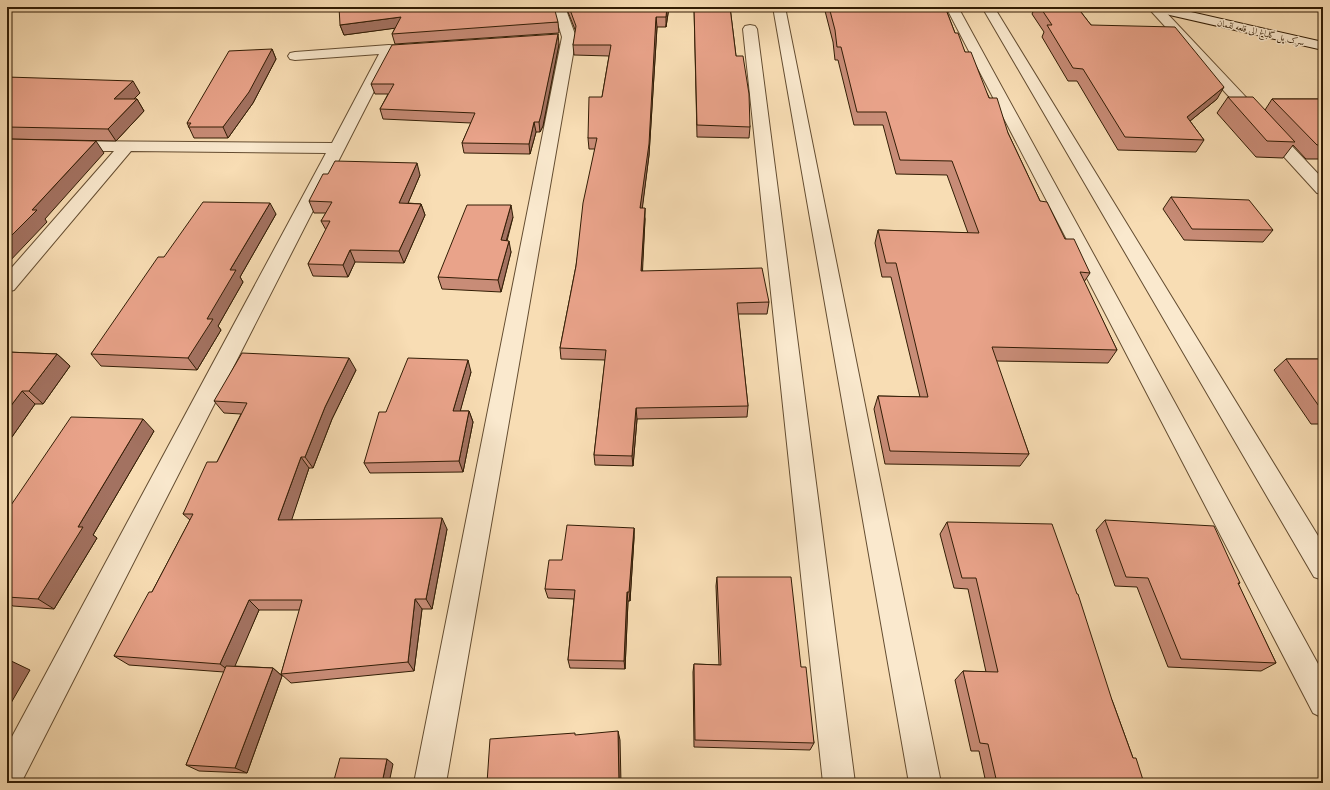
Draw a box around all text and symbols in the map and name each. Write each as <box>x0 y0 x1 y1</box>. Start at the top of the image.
street label: سرک پل گلباغ الی قلعه لقمان <box>1216 17 1306 49</box>

